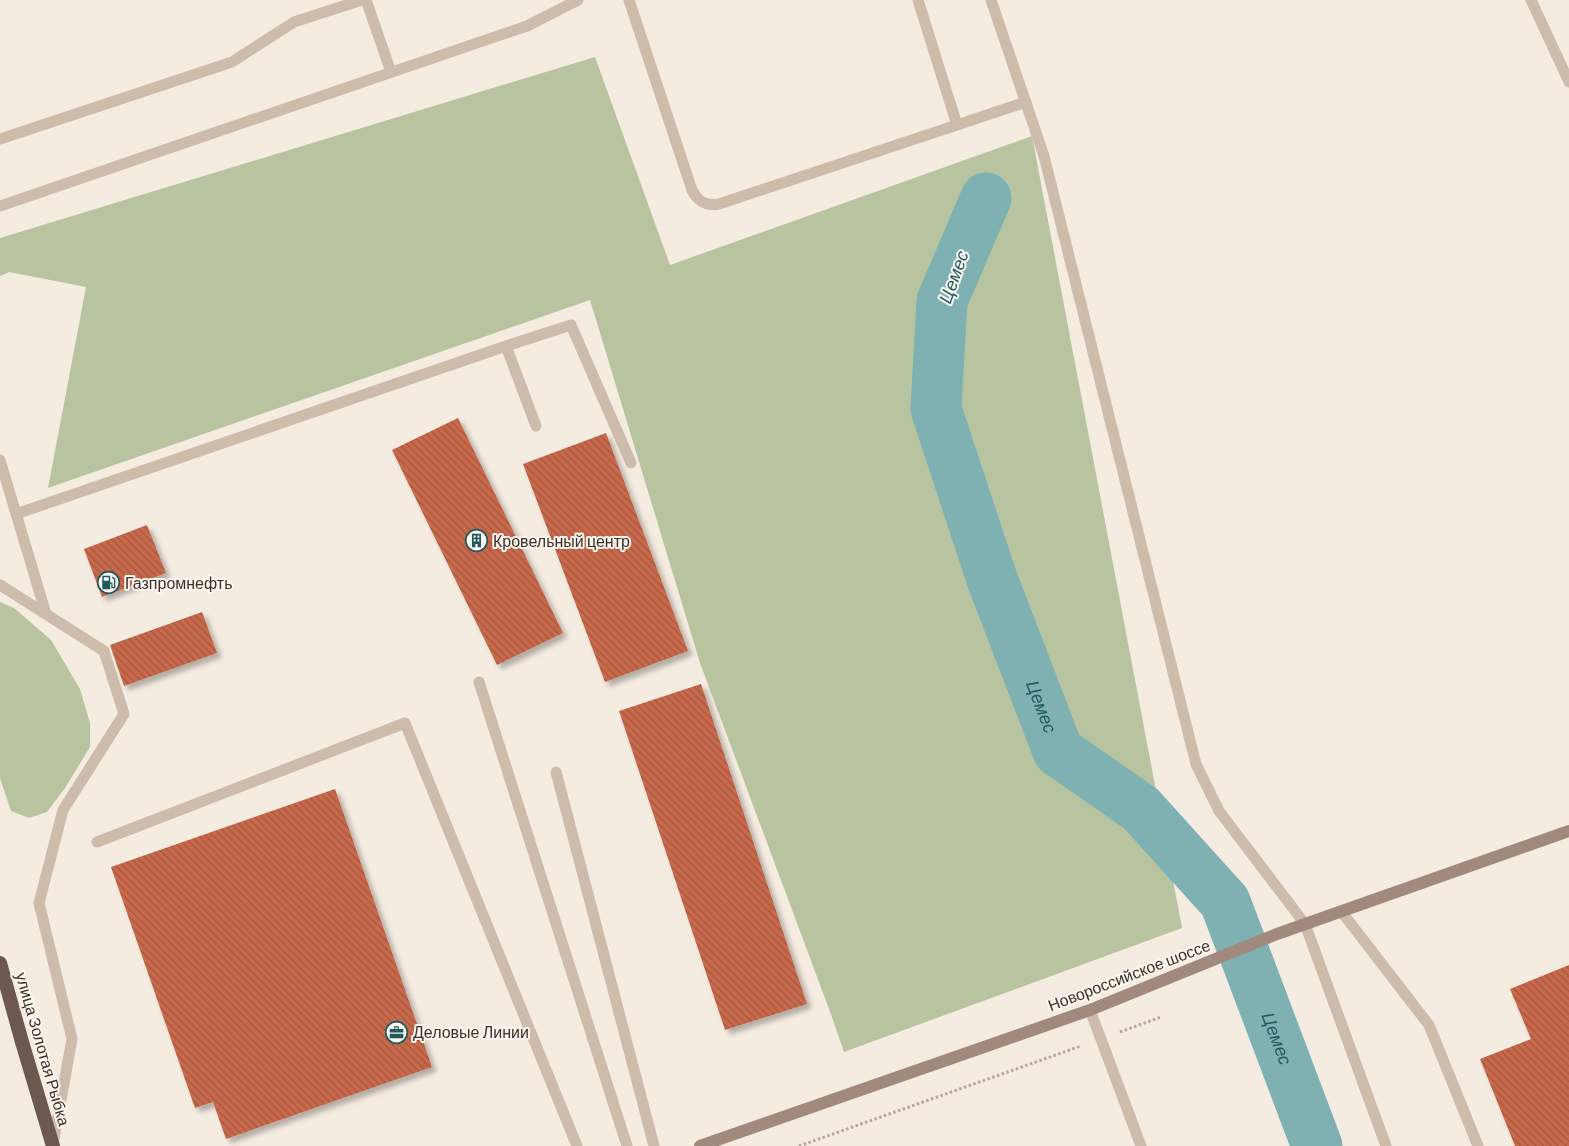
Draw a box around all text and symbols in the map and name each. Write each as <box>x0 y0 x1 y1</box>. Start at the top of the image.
water label: Цемес <box>933 247 973 306</box>
building icon: Кровельный центр <box>465 529 489 553</box>
place label: Кровельный центр <box>493 531 630 550</box>
fuel station icon: Газпромнефть <box>97 571 121 595</box>
place label: Газпромнефть <box>125 573 233 592</box>
water label: Цемес <box>1022 677 1062 736</box>
street label: Новороссийское шоссе <box>1045 935 1213 1014</box>
street label: улица Золотая Рыбка <box>12 970 75 1128</box>
water label: Цемес <box>1258 1009 1297 1068</box>
office icon: Деловые Линии <box>385 1020 409 1044</box>
place label: Деловые Линии <box>413 1022 529 1041</box>

